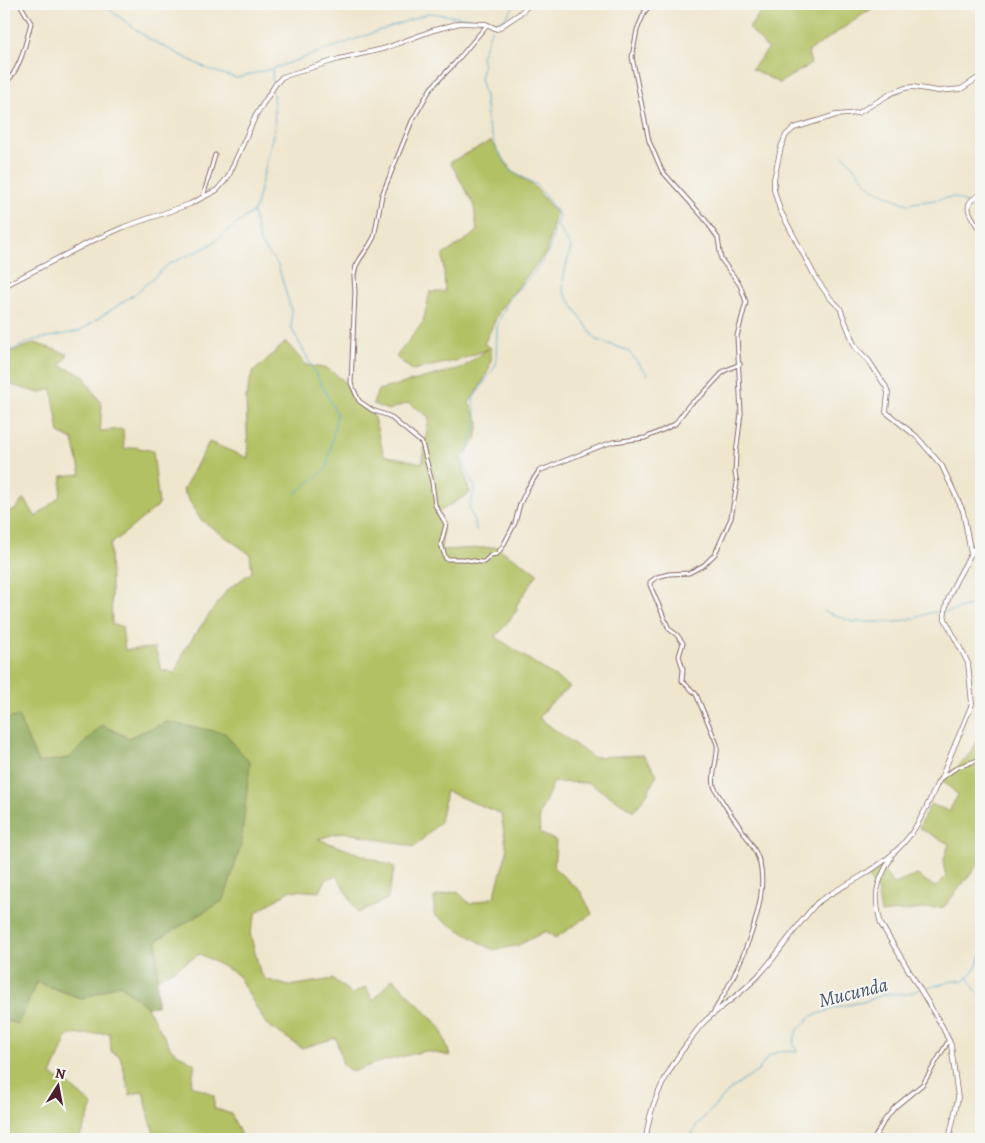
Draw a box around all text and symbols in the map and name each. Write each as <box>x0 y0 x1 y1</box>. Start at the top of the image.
water label: Mucunda <box>816 971 891 1014</box>
north arrow <box>32 1060 82 1110</box>
text: N <box>54 1063 67 1084</box>

